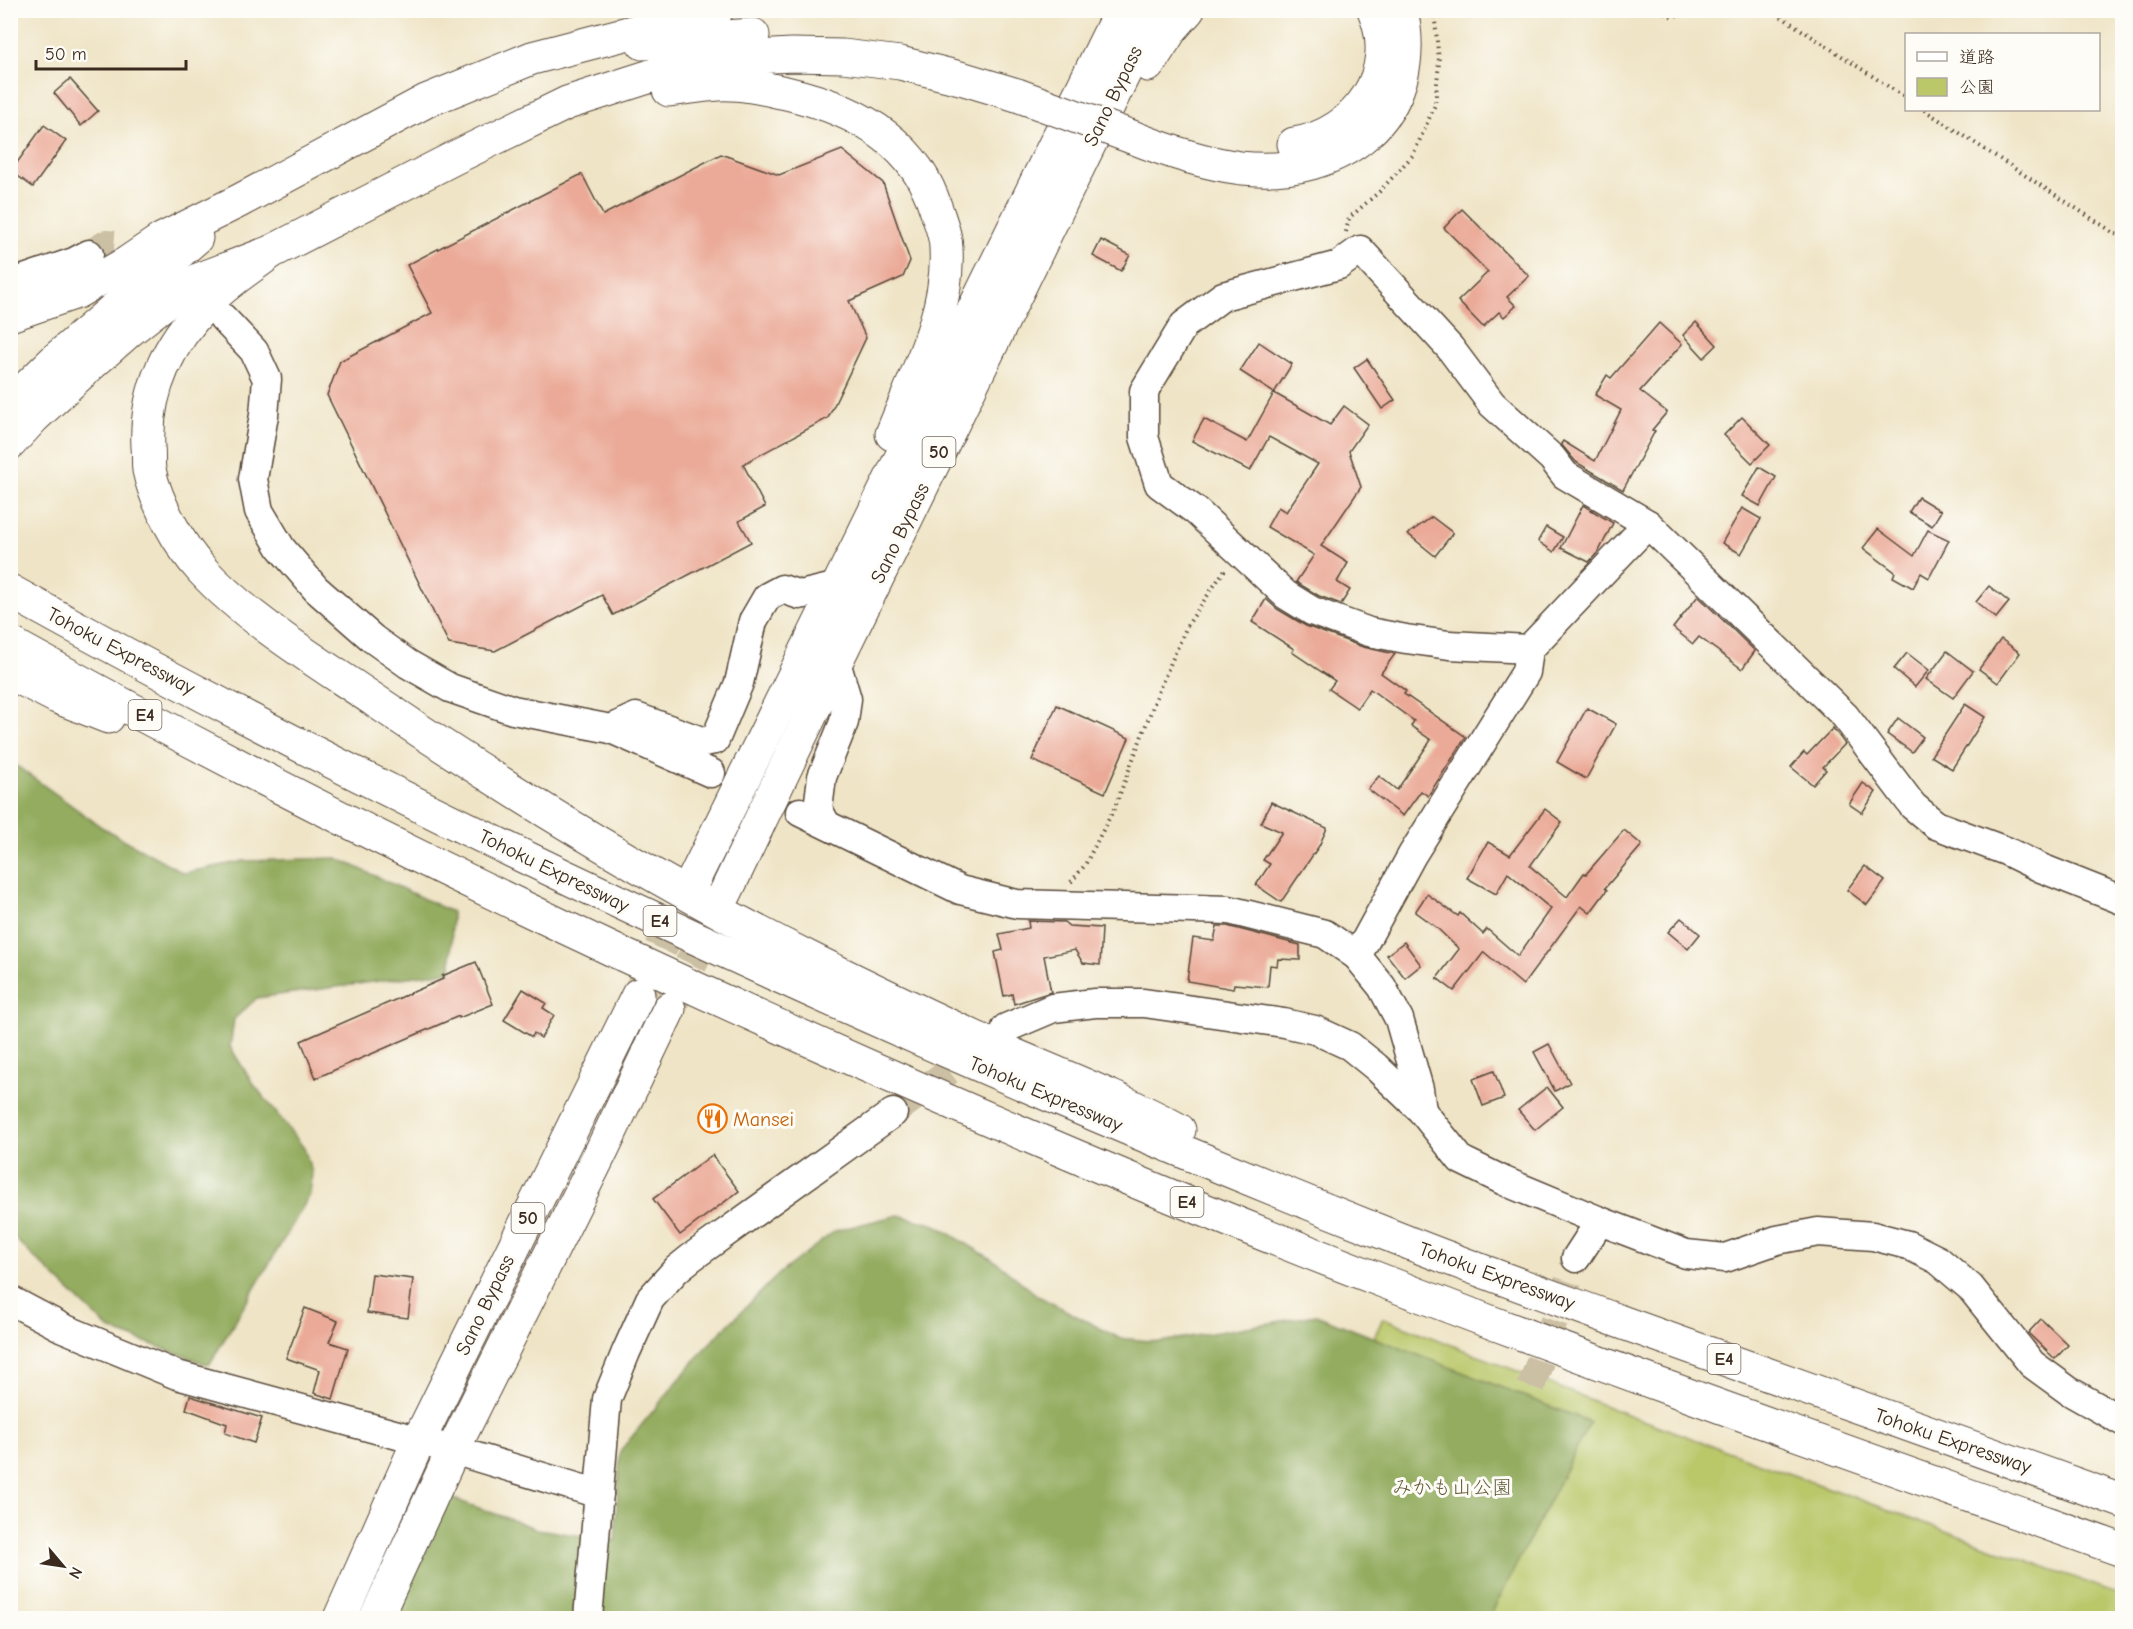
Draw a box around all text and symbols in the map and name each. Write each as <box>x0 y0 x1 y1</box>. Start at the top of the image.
scale bar <box>36 33 186 71</box>
legend <box>1905 33 2100 111</box>
street label: Sano Bypass <box>1079 42 1147 150</box>
text: 50 m <box>45 44 87 65</box>
text: 道路 <box>1959 47 1995 68</box>
text: 公園 <box>1959 77 1995 98</box>
road number: 50 <box>922 437 956 467</box>
street label: Sano Bypass <box>866 479 934 587</box>
street label: Tohoku Expressway <box>43 602 199 700</box>
road number: E4 <box>128 700 162 730</box>
street label: Tohoku Expressway <box>475 825 633 917</box>
road number: E4 <box>644 906 676 936</box>
street label: Tohoku Expressway <box>966 1051 1126 1137</box>
restaurant icon: Mansei <box>696 1103 728 1135</box>
place label: Mansei <box>733 1108 794 1131</box>
road number: E4 <box>1170 1187 1204 1217</box>
road number: 50 <box>512 1203 544 1233</box>
street label: Tohoku Expressway <box>1416 1237 1578 1315</box>
street label: Sano Bypass <box>451 1251 519 1359</box>
road number: E4 <box>1708 1344 1740 1374</box>
street label: Tohoku Expressway <box>1872 1403 2034 1479</box>
park label: みかも山公園 <box>1392 1476 1512 1499</box>
north arrow <box>33 1536 93 1596</box>
text: N <box>65 1564 86 1582</box>

